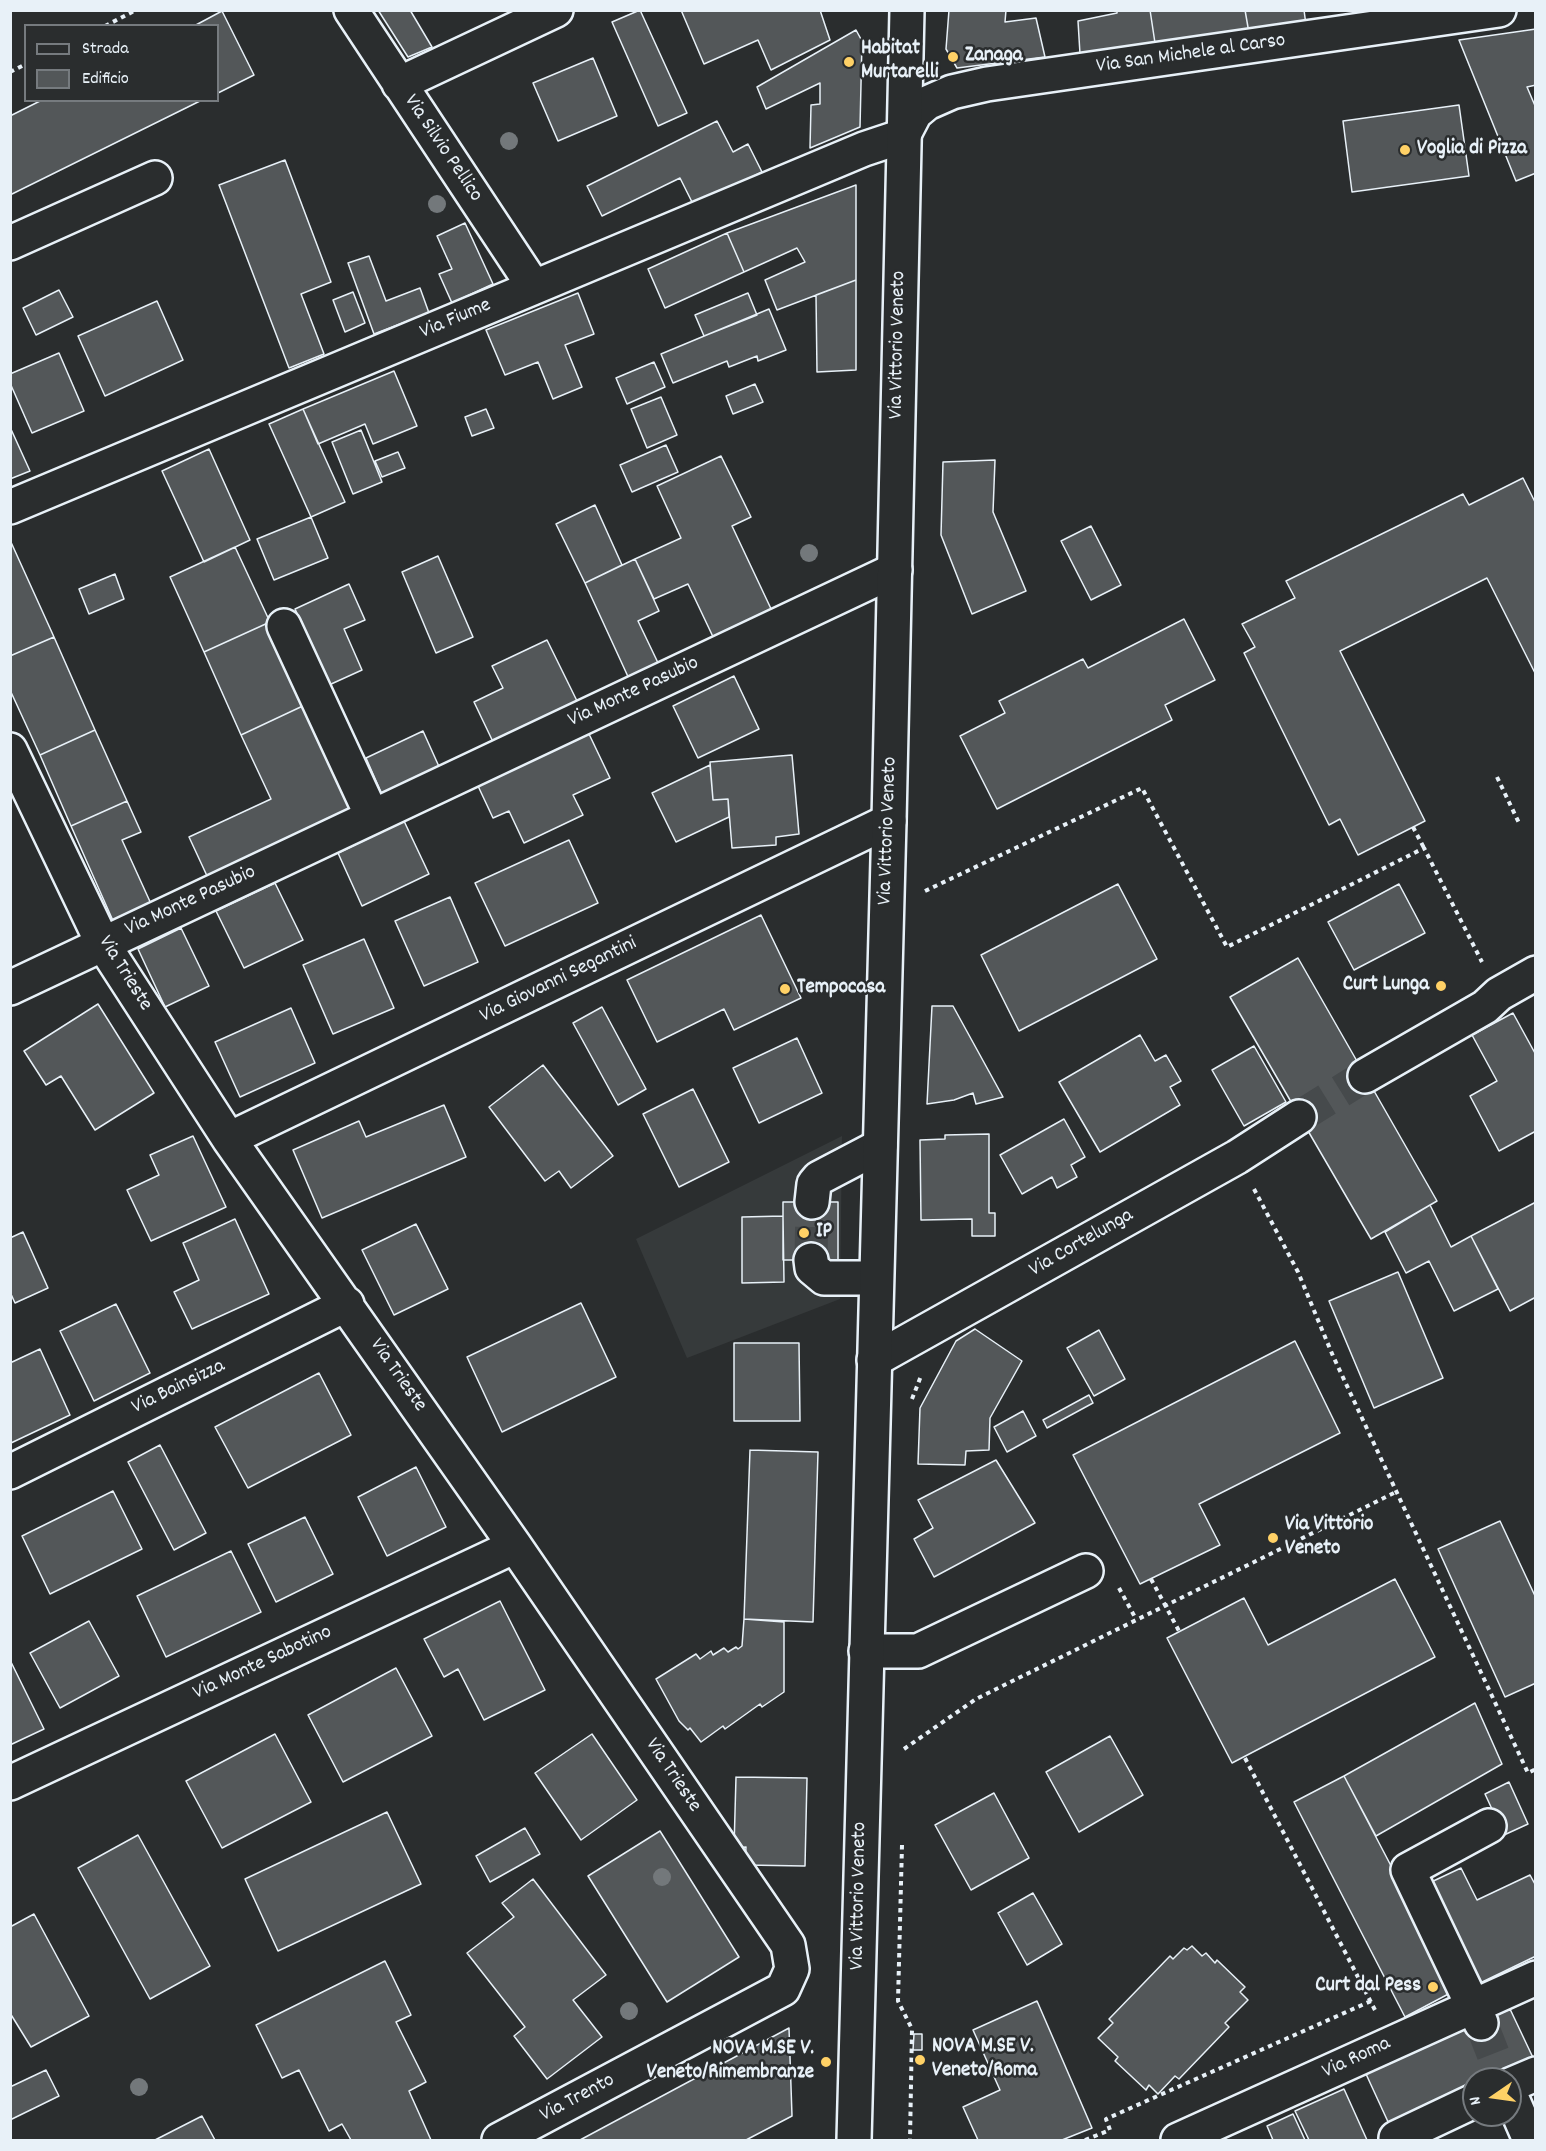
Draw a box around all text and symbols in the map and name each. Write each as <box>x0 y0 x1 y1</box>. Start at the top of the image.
legend <box>24 24 219 102</box>
street label: Via San Michele al Carso <box>1095 29 1287 81</box>
text: Strada <box>82 37 129 62</box>
place label: Habitat Murtarelli <box>861 37 939 87</box>
place label: Zanaga <box>965 44 1023 70</box>
marker: Zanaga <box>946 50 960 64</box>
marker: Habitat Murtarelli <box>842 55 856 69</box>
text: Edificio <box>82 67 129 92</box>
street label: Via Silvio Pellico <box>397 91 487 207</box>
place label: Voglia di Pizza <box>1417 137 1527 163</box>
marker: Voglia di Pizza <box>1398 143 1412 157</box>
street label: Via Vittorio Veneto <box>885 271 913 419</box>
street label: Via Fiume <box>417 294 495 346</box>
street label: Via Monte Pasubio <box>565 652 703 734</box>
street label: Via Vittorio Veneto <box>874 756 904 906</box>
street label: Via Monte Pasubio <box>122 861 260 943</box>
street label: Via Trieste <box>91 932 157 1016</box>
street label: Via Giovanni Segantini <box>476 932 642 1030</box>
place label: Curt Lunga <box>1343 973 1429 999</box>
place label: Tempocasa <box>797 976 885 1002</box>
marker: Curt Lunga <box>1434 979 1448 993</box>
marker: Tempocasa <box>778 982 792 996</box>
street label: Via Cortelunga <box>1026 1204 1138 1284</box>
place label: IP <box>816 1220 832 1246</box>
marker: IP <box>797 1226 811 1240</box>
street label: Via Trieste <box>363 1334 431 1418</box>
street label: Via Bainsizza <box>128 1355 230 1421</box>
place label: Via Vittorio Veneto <box>1285 1513 1373 1563</box>
marker: Via Vittorio Veneto <box>1266 1531 1280 1545</box>
street label: Via Monte Sabotino <box>190 1621 336 1707</box>
street label: Via Trieste <box>638 1734 706 1818</box>
street label: Via Vittorio Veneto <box>846 1822 874 1970</box>
place label: Curt dal Pess <box>1315 1974 1421 2000</box>
marker: Curt dal Pess <box>1426 1980 1440 1994</box>
street label: Via Roma <box>1319 2032 1395 2086</box>
place label: NOVA M.SE V. Veneto/Roma <box>932 2035 1037 2085</box>
place label: NOVA M.SE V. Veneto/Rimembranze <box>647 2037 814 2087</box>
marker: NOVA M.SE V. Veneto/Roma <box>913 2053 927 2067</box>
marker: NOVA M.SE V. Veneto/Rimembranze <box>819 2055 833 2069</box>
north arrow <box>1462 2067 1522 2127</box>
street label: Via Trento <box>536 2069 620 2129</box>
text: N <box>1464 2094 1488 2107</box>

